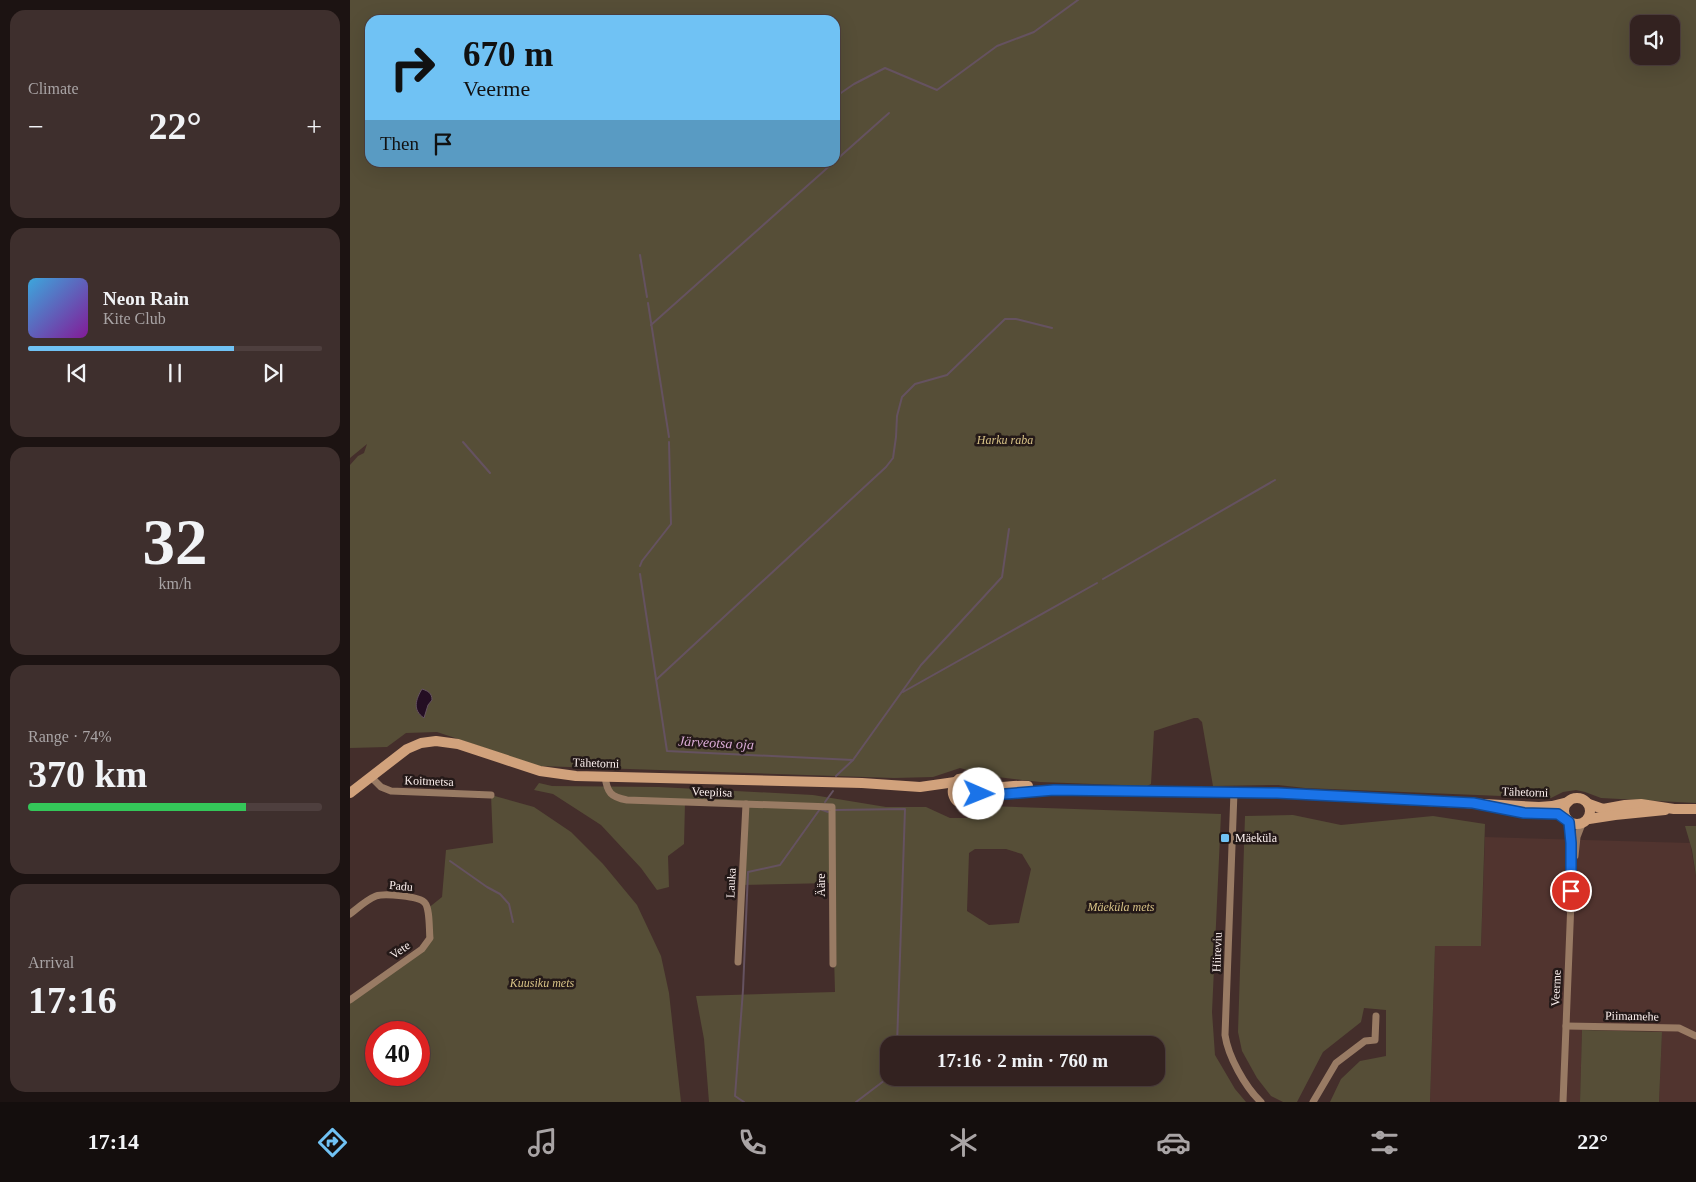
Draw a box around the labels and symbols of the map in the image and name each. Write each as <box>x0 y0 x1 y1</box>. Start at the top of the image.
park label: Harku raba <box>976 433 1033 447</box>
water label: Järveotsa oja <box>678 734 754 752</box>
street label: Tähetorni <box>572 755 620 771</box>
position arrow <box>952 767 1004 819</box>
street label: Koitmetsa <box>404 773 455 789</box>
street label: Veepiisa <box>691 784 733 800</box>
street label: Tähetorni <box>1501 784 1549 800</box>
place label: Mäeküla <box>1235 831 1278 845</box>
marker: Mäeküla <box>1219 832 1231 844</box>
street label: Lauka <box>723 867 739 898</box>
pin <box>1550 870 1592 912</box>
street label: Ääre <box>814 873 828 897</box>
street label: Padu <box>388 878 414 894</box>
park label: Mäeküla mets <box>1087 900 1155 914</box>
street label: Hiireviu <box>1209 932 1225 972</box>
street label: Vete <box>387 938 413 962</box>
street label: Veerme <box>1548 969 1564 1007</box>
park label: Kuusiku mets <box>509 976 574 990</box>
street label: Piimamehe <box>1605 1009 1659 1023</box>
speed limit sign: 40 <box>365 1021 430 1086</box>

